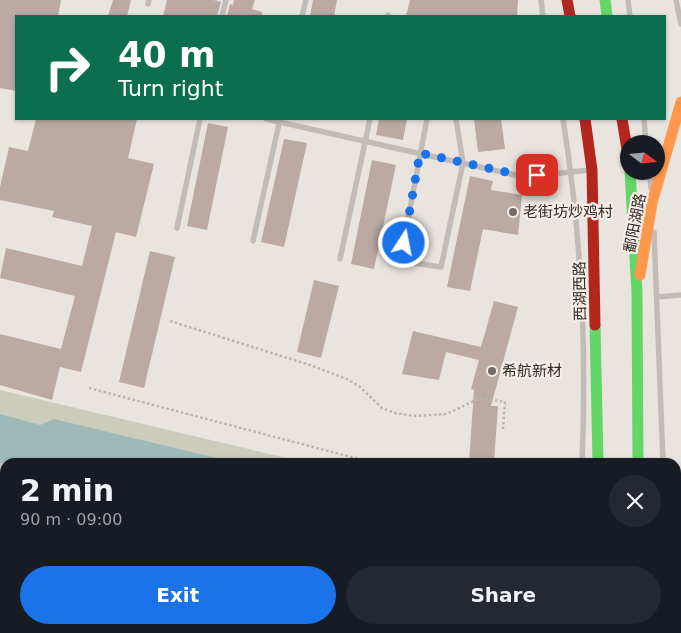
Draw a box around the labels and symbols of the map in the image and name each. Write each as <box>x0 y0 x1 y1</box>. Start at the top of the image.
north arrow <box>620 135 665 180</box>
pin <box>516 154 558 196</box>
street label: 鄱阳湖路 <box>620 192 650 254</box>
place label: 老街坊炒鸡村 <box>523 203 613 221</box>
marker: 老街坊炒鸡村 <box>507 206 519 218</box>
position arrow <box>377 216 429 268</box>
street label: 西湖西路 <box>570 261 590 321</box>
place label: 希航新材 <box>502 362 562 380</box>
marker: 希航新材 <box>486 365 498 377</box>

